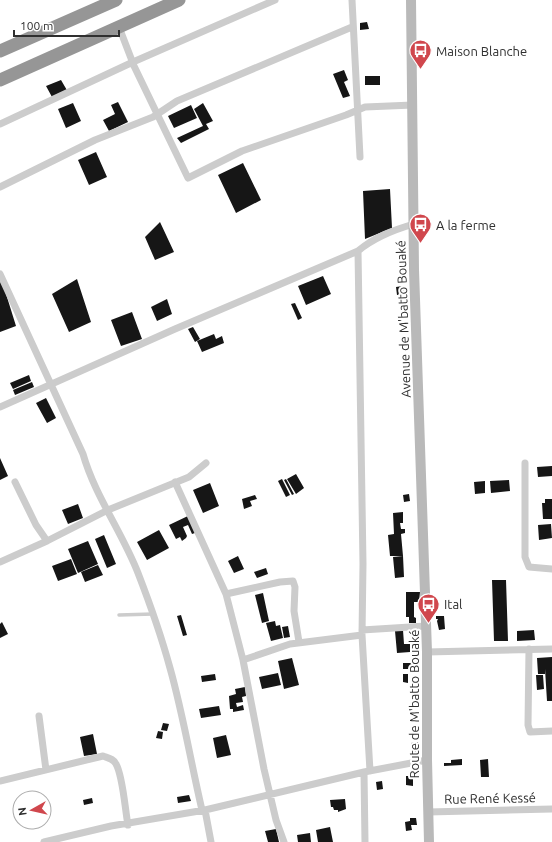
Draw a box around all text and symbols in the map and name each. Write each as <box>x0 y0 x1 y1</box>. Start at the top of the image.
scale bar <box>14 12 119 38</box>
text: 100 m <box>20 19 53 32</box>
bus stop icon: Maison Blanche <box>408 38 434 71</box>
place label: Maison Blanche <box>436 44 527 58</box>
bus stop icon: A la ferme <box>407 212 433 245</box>
place label: A la ferme <box>436 218 496 232</box>
street label: Avenue de M'batto Bouaké <box>393 240 413 398</box>
bus stop icon: Ital <box>416 591 442 624</box>
place label: Ital <box>444 597 463 611</box>
street label: Route de M'batto Bouaké <box>407 629 421 779</box>
north arrow <box>12 790 52 830</box>
street label: Rue René Kessé <box>444 790 536 806</box>
text: N <box>16 806 29 816</box>

